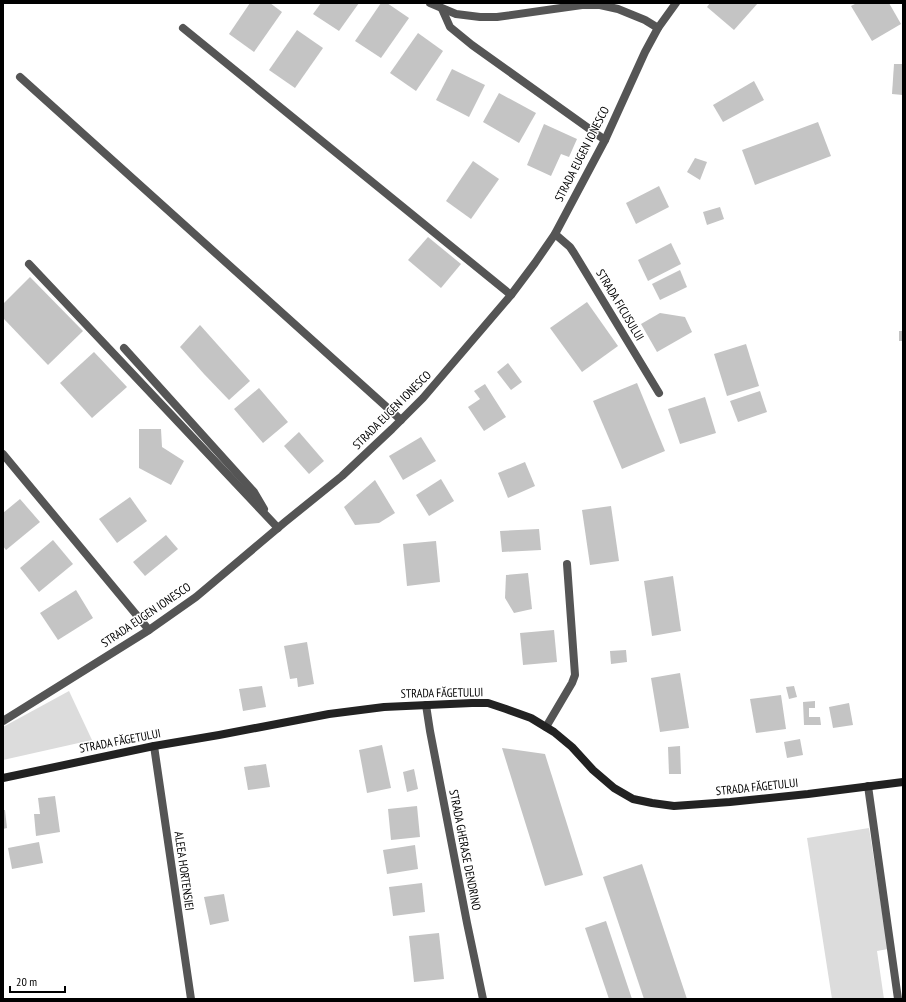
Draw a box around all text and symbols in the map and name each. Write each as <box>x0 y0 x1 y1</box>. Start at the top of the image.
street label: STRADA EUGEN IONESCO <box>551 103 612 204</box>
street label: STRADA FICUSULUI <box>593 266 648 343</box>
street label: STRADA EUGEN IONESCO <box>349 367 434 452</box>
street label: STRADA EUGEN IONESCO <box>98 579 194 650</box>
street label: STRADA FĂGETULUI <box>401 684 483 701</box>
street label: STRADA FĂGETULUI <box>78 725 162 756</box>
street label: STRADA FĂGETULUI <box>715 775 799 798</box>
street label: STRADA GHERASE DENDRINO <box>446 788 485 912</box>
street label: ALEEA HORTENSIEI <box>172 830 197 912</box>
scale bar <box>10 968 65 994</box>
text: 20 m <box>16 974 37 989</box>

